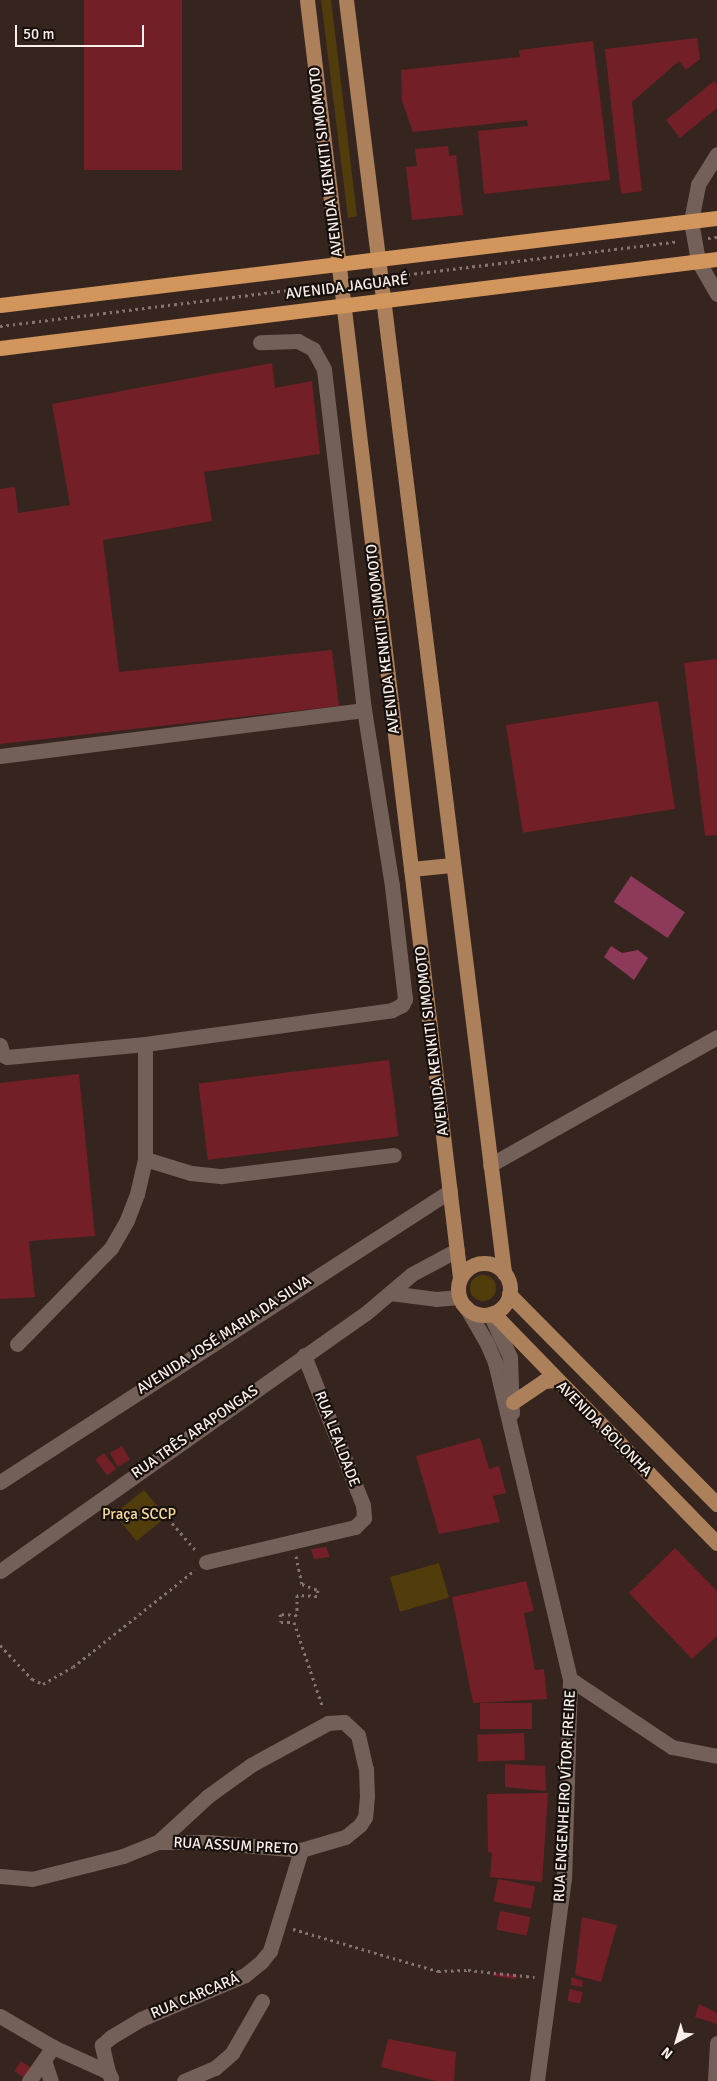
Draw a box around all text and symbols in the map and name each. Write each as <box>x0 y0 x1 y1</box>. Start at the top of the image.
scale bar <box>18 15 146 47</box>
text: 50 m <box>23 25 54 43</box>
street label: AVENIDA KENKITI SIMOMOTO <box>305 66 347 258</box>
street label: AVENIDA JAGUARÉ <box>285 271 409 303</box>
street label: AVENIDA KENKITI SIMOMOTO <box>362 543 404 735</box>
street label: AVENIDA KENKITI SIMOMOTO <box>411 945 453 1137</box>
street label: AVENIDA JOSÉ MARIA DA SILVA <box>134 1272 314 1398</box>
street label: AVENIDA BOLONHA <box>552 1377 656 1481</box>
street label: RUA TRÊS ARAPONGAS <box>128 1381 262 1483</box>
street label: RUA LEALDADE <box>311 1389 363 1489</box>
park label: Praça SCCP <box>102 1506 176 1524</box>
street label: RUA ENGENHEIRO VÍTOR FREIRE <box>550 1689 580 1903</box>
street label: RUA ASSUM PRETO <box>173 1834 299 1858</box>
street label: RUA CARCARÁ <box>148 1969 242 2023</box>
north arrow <box>652 2016 702 2066</box>
text: N <box>658 2043 676 2063</box>

